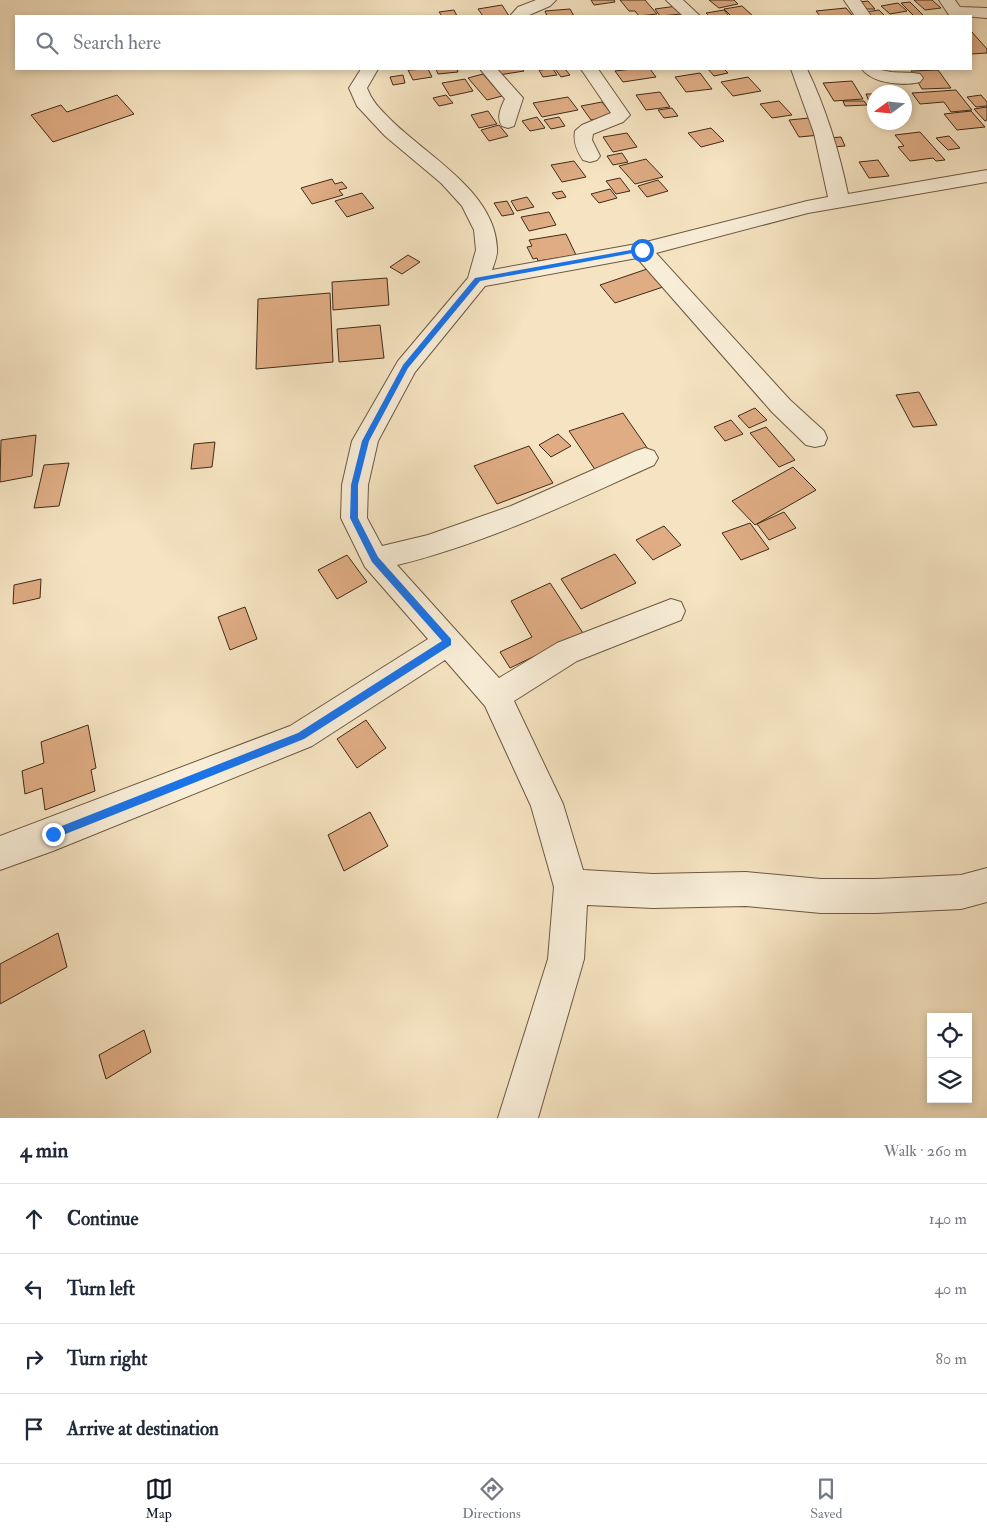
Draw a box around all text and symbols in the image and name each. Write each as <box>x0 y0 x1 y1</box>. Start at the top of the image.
search box <box>15 15 972 70</box>
icon: search <box>33 29 61 57</box>
text: Search here <box>73 31 161 55</box>
north arrow <box>867 85 912 130</box>
route start <box>631 239 654 262</box>
route end <box>42 823 65 846</box>
map controls <box>927 1013 972 1103</box>
button: locate <box>927 1013 972 1058</box>
button: layers <box>927 1058 972 1103</box>
text: 4 min <box>20 1137 68 1164</box>
text: Walk · 260 m <box>884 1141 967 1161</box>
icon: ahead <box>20 1205 48 1233</box>
text: Continue <box>67 1207 138 1231</box>
text: 140 m <box>929 1209 967 1229</box>
icon: left <box>20 1275 48 1303</box>
text: Turn left <box>67 1277 135 1301</box>
text: 40 m <box>934 1279 967 1299</box>
icon: right <box>20 1345 48 1373</box>
text: Turn right <box>67 1347 147 1371</box>
text: 80 m <box>936 1349 967 1369</box>
icon: arrive <box>20 1415 48 1443</box>
text: Arrive at destination <box>67 1417 219 1441</box>
tab: Map <box>145 1475 173 1522</box>
tab: Directions <box>462 1475 521 1522</box>
tab: Saved <box>810 1475 842 1522</box>

